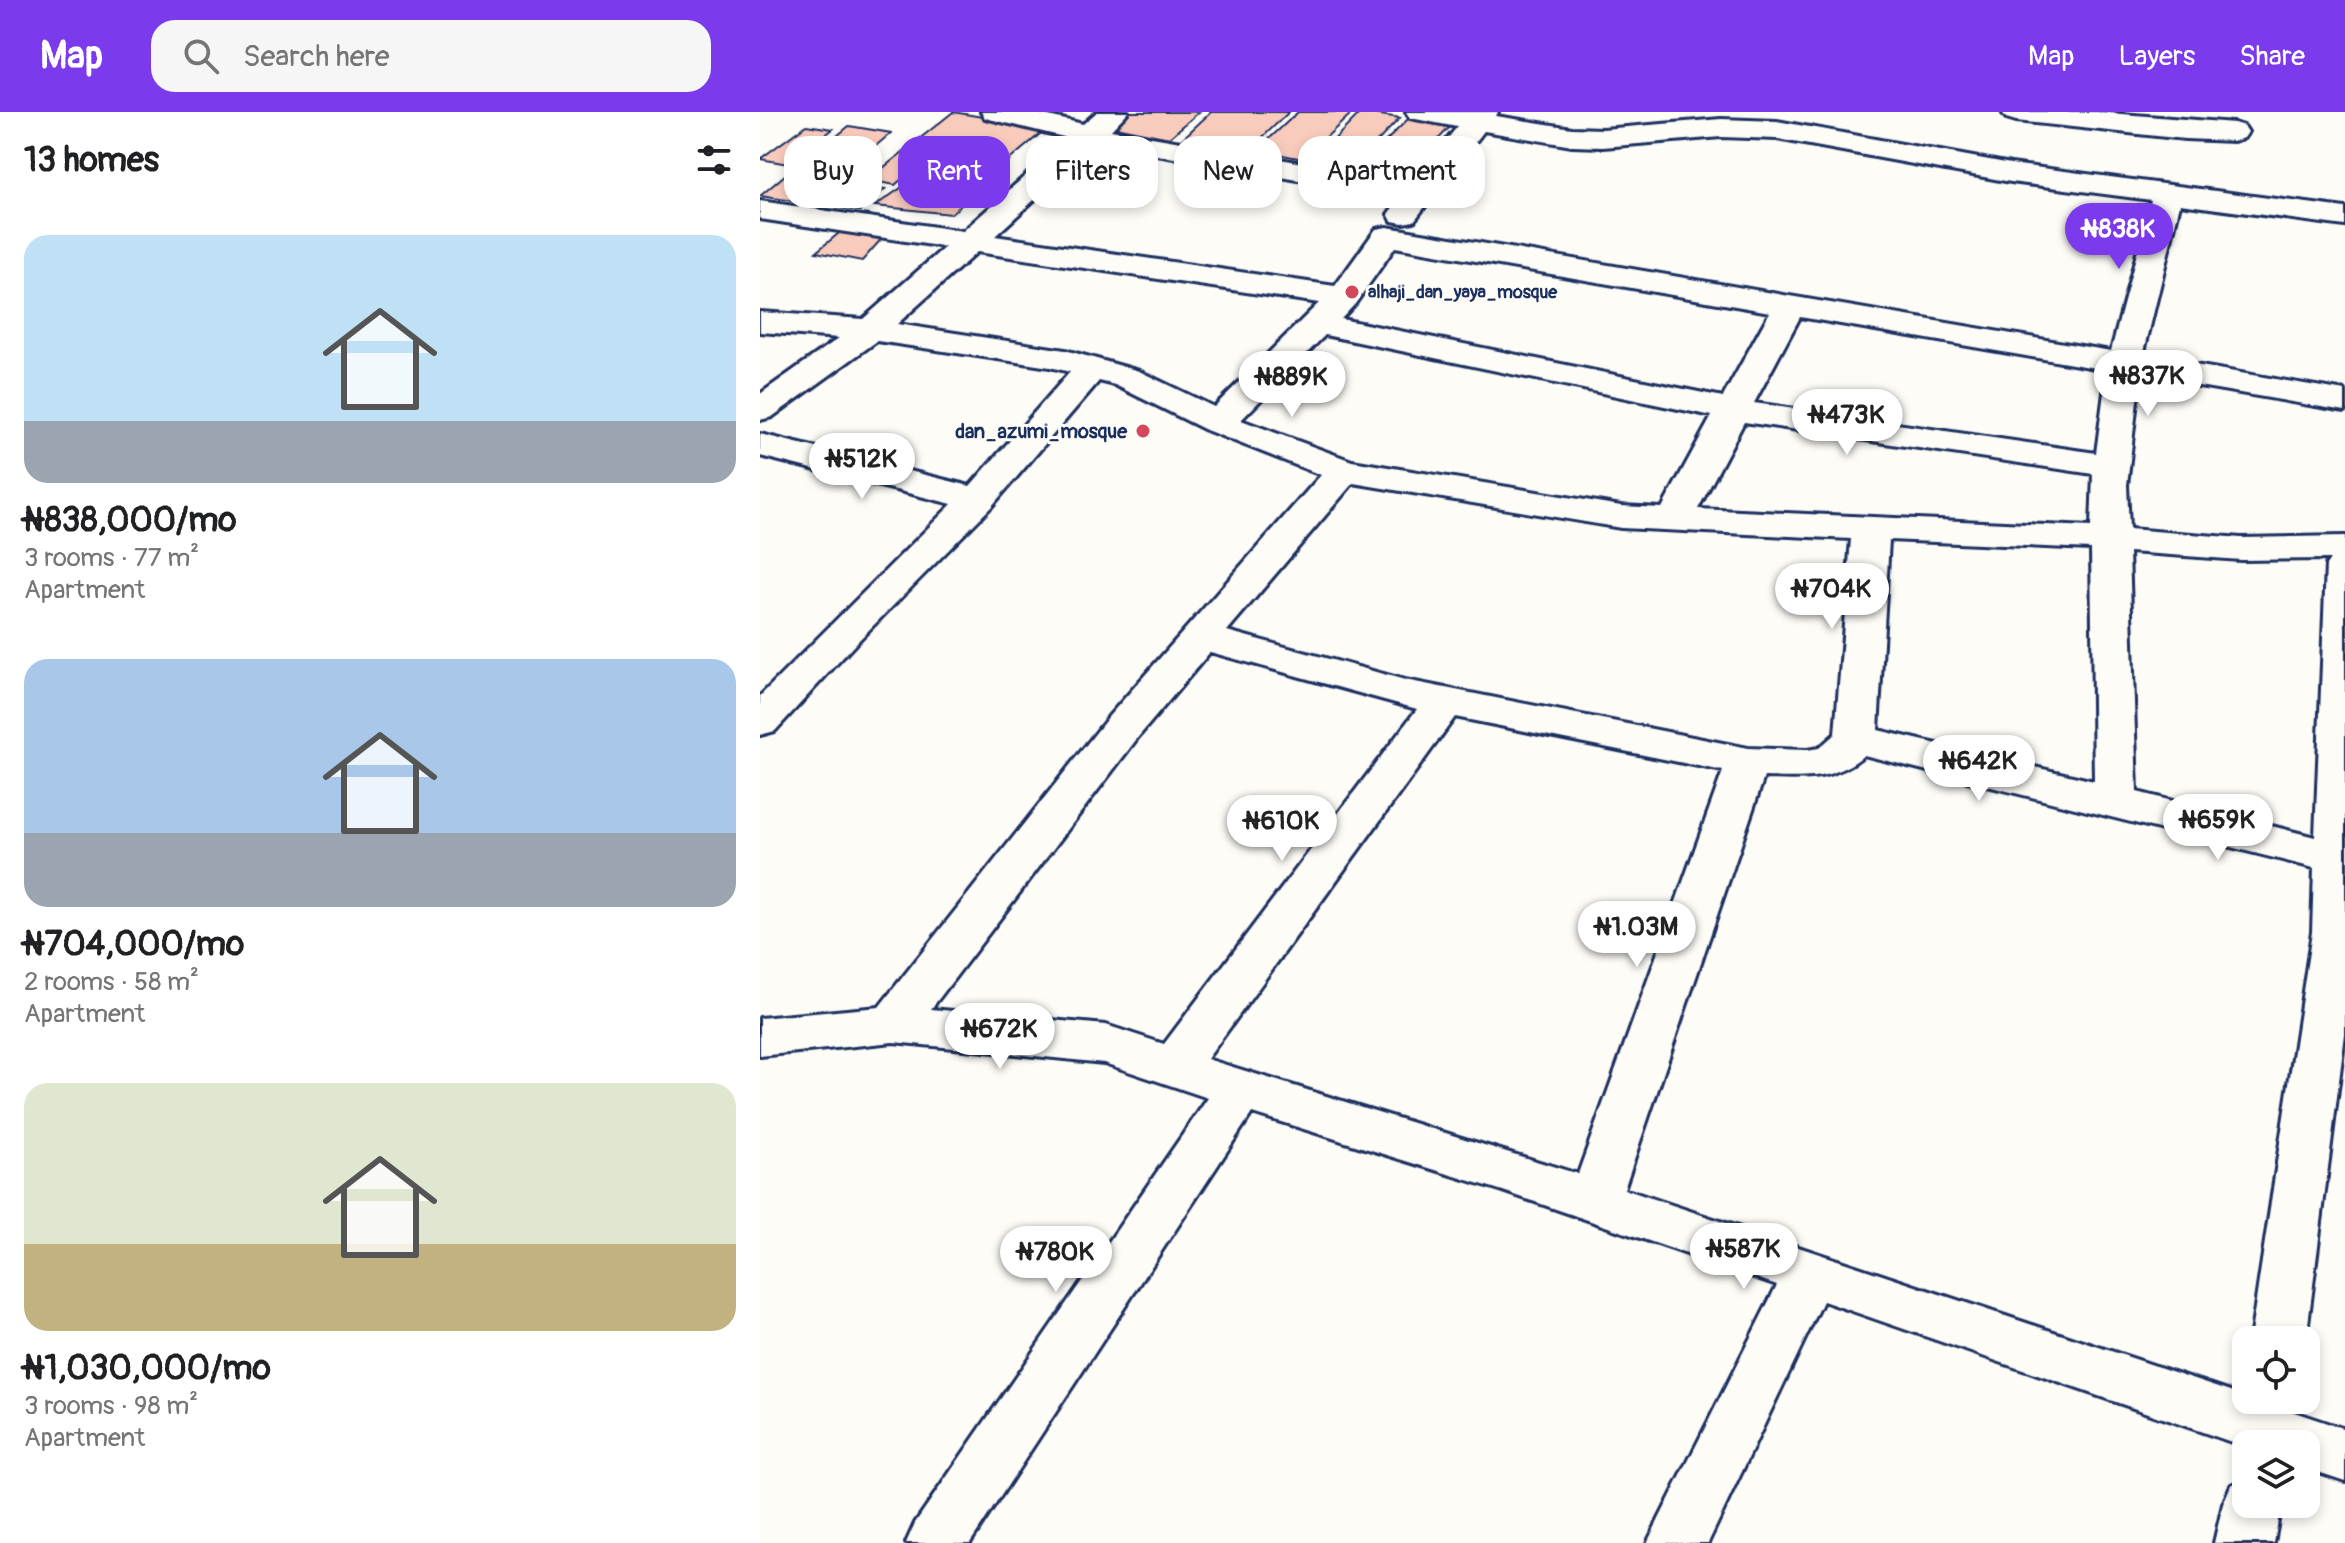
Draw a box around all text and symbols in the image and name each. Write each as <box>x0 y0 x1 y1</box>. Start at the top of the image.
search box <box>151 20 711 92</box>
text: Map <box>40 32 103 80</box>
icon: search <box>179 34 223 78</box>
text: Search here <box>243 38 390 75</box>
text: Map <box>2028 39 2074 74</box>
text: Layers <box>2118 39 2195 74</box>
text: Share <box>2239 39 2305 74</box>
chip: Buy <box>784 136 882 208</box>
chip: Rent <box>898 136 1010 208</box>
chip: Filters <box>1026 136 1158 208</box>
chip: New <box>1174 136 1282 208</box>
chip: Apartment <box>1298 136 1485 208</box>
icon: filters <box>692 138 736 182</box>
text: 13 homes <box>24 139 159 182</box>
pin: ₦838K <box>2063 203 2175 271</box>
text: ₦838K <box>2083 213 2155 245</box>
place label: alhaji_dan_yaya_mosque <box>1368 281 1558 304</box>
marker: alhaji_dan_yaya_mosque <box>1343 283 1361 301</box>
icon: home <box>308 287 452 431</box>
pin: ₦837K <box>2092 350 2204 418</box>
pin: ₦889K <box>1236 351 1348 419</box>
text: ₦837K <box>2112 360 2184 392</box>
text: ₦889K <box>1257 361 1327 393</box>
pin: ₦473K <box>1791 389 1903 457</box>
text: ₦473K <box>1810 399 1884 431</box>
place label: dan_azumi_mosque <box>955 419 1128 444</box>
marker: dan_azumi_mosque <box>1134 422 1152 440</box>
pin: ₦512K <box>806 433 918 501</box>
text: ₦512K <box>827 443 897 475</box>
text: ₦838,000/mo <box>24 499 237 542</box>
text: 3 rooms · 77 m² <box>24 542 199 574</box>
pin: ₦704K <box>1776 563 1888 631</box>
text: ₦704K <box>1793 573 1871 605</box>
text: Apartment <box>24 574 145 606</box>
icon: home <box>308 711 452 855</box>
pin: ₦642K <box>1923 735 2035 803</box>
text: ₦642K <box>1941 745 2017 777</box>
pin: ₦659K <box>2162 794 2274 862</box>
pin: ₦610K <box>1226 795 1338 863</box>
text: ₦659K <box>2181 804 2255 836</box>
text: ₦610K <box>1245 805 1319 837</box>
pin: ₦1.03M <box>1572 901 1702 969</box>
text: ₦1.03M <box>1596 911 1678 943</box>
text: ₦704,000/mo <box>24 923 244 966</box>
text: 2 rooms · 58 m² <box>24 966 199 998</box>
text: Apartment <box>24 998 145 1030</box>
pin: ₦672K <box>944 1003 1056 1071</box>
text: ₦672K <box>963 1013 1037 1045</box>
icon: home <box>308 1135 452 1279</box>
pin: ₦587K <box>1688 1223 1800 1291</box>
pin: ₦780K <box>1000 1226 1112 1294</box>
text: ₦587K <box>1708 1233 1780 1265</box>
text: ₦780K <box>1018 1236 1094 1268</box>
map controls <box>2232 1326 2320 1518</box>
button: locate <box>2232 1326 2320 1414</box>
text: ₦1,030,000/mo <box>24 1347 271 1390</box>
text: 3 rooms · 98 m² <box>24 1390 198 1422</box>
text: Apartment <box>24 1422 145 1454</box>
button: layers <box>2232 1430 2320 1518</box>

